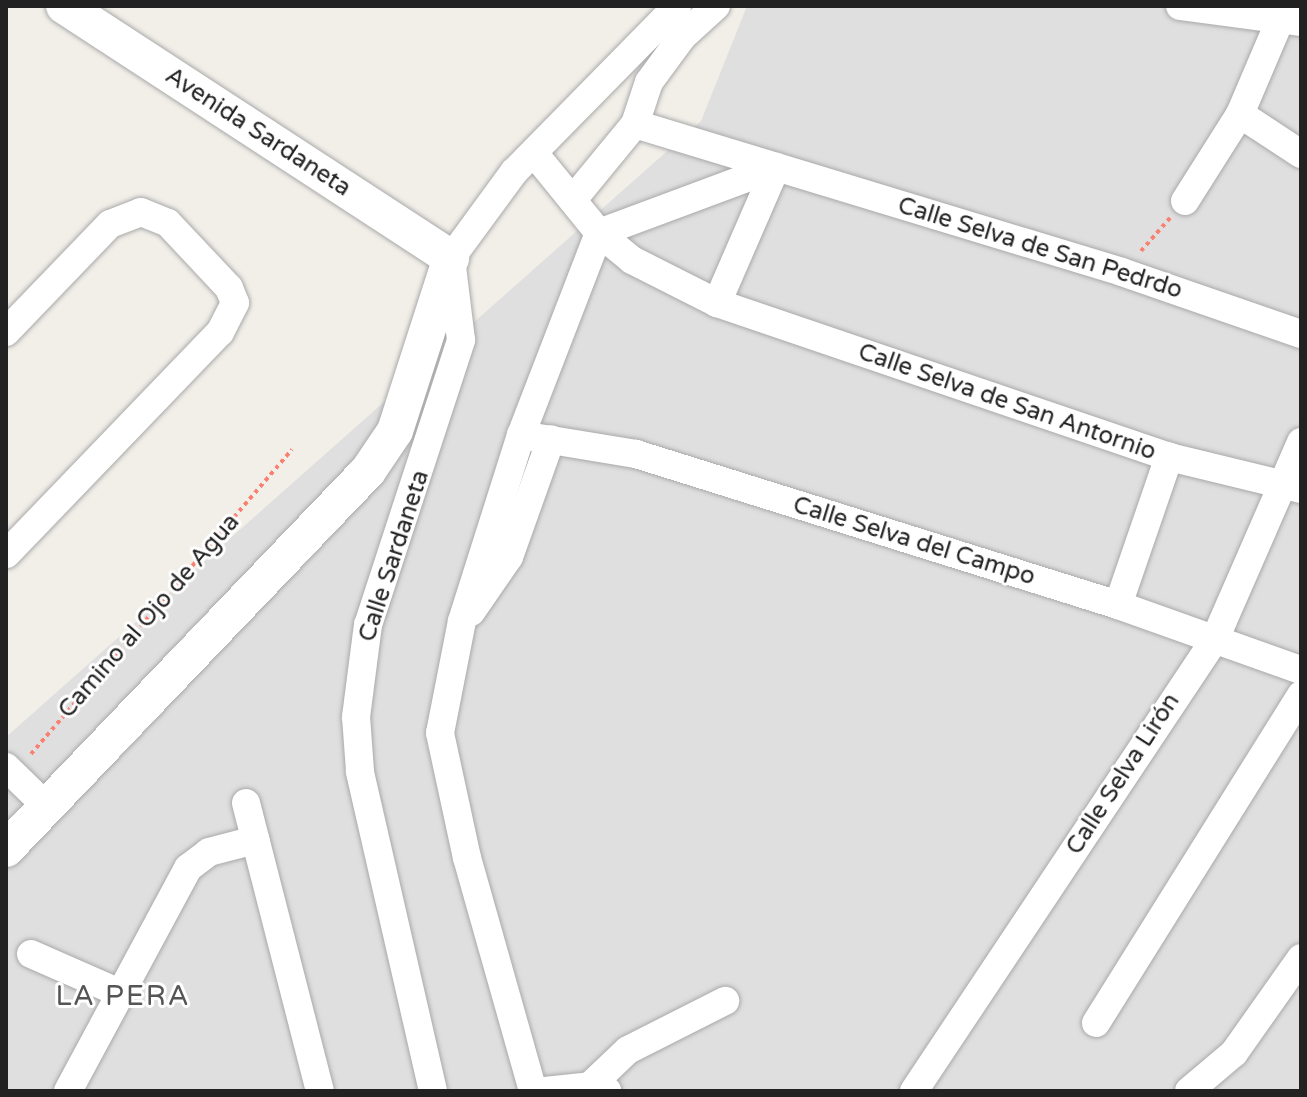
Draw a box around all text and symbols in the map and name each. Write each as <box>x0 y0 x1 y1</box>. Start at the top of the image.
street label: Avenida Sardaneta <box>160 61 356 203</box>
street label: Calle Selva de San Pedrdo <box>894 191 1186 305</box>
street label: Calle Selva de San Antornio <box>854 337 1160 467</box>
street label: Calle Sardaneta <box>353 467 435 645</box>
street label: Calle Selva del Campo <box>790 490 1038 592</box>
street label: Camino al Ojo de Agua <box>52 508 246 724</box>
street label: Calle Selva Lirón <box>1060 688 1186 860</box>
district label: LA PERA <box>55 979 191 1013</box>

